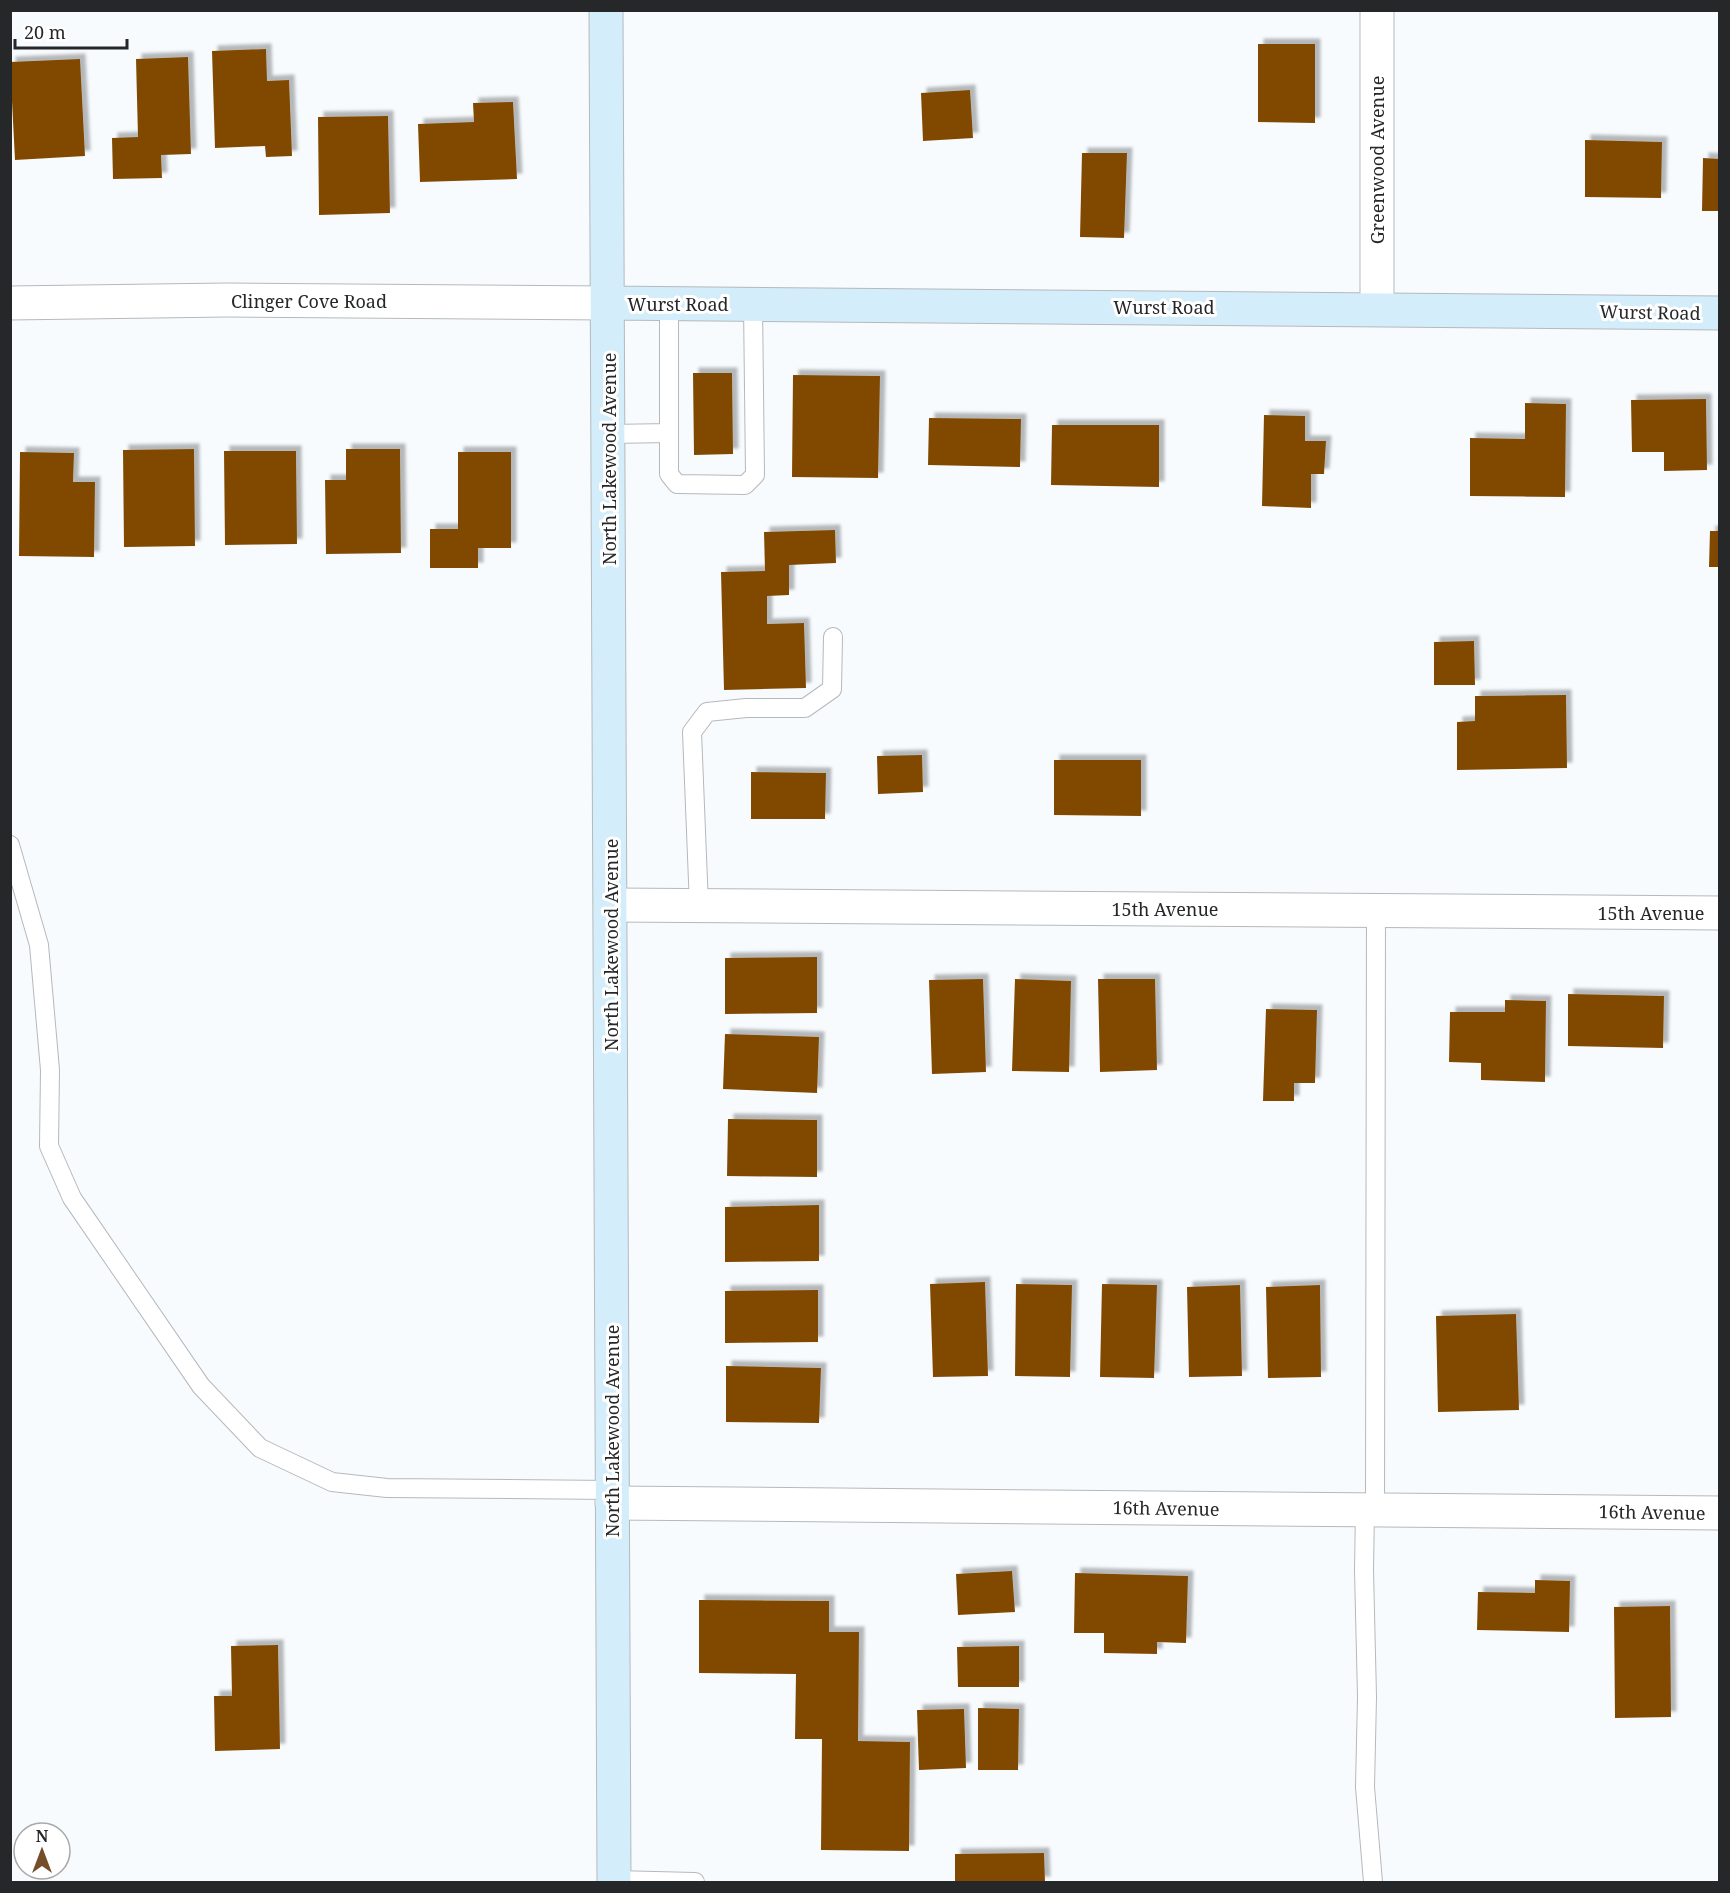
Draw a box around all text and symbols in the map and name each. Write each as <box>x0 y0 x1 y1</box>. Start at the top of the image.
scale bar <box>15 12 128 50</box>
text: 20 m <box>24 20 66 44</box>
street label: Greenwood Avenue <box>1365 76 1389 244</box>
street label: Clinger Cove Road <box>231 289 387 313</box>
street label: Wurst Road <box>627 292 729 316</box>
street label: Wurst Road <box>1113 295 1215 319</box>
street label: Wurst Road <box>1599 299 1701 325</box>
street label: North Lakewood Avenue <box>597 353 621 565</box>
street label: North Lakewood Avenue <box>599 839 623 1051</box>
street label: 15th Avenue <box>1112 897 1218 921</box>
street label: 15th Avenue <box>1598 901 1704 925</box>
street label: North Lakewood Avenue <box>600 1325 624 1537</box>
street label: 16th Avenue <box>1112 1495 1220 1521</box>
street label: 16th Avenue <box>1598 1499 1706 1525</box>
north arrow <box>12 1821 72 1881</box>
text: N <box>36 1825 49 1847</box>

